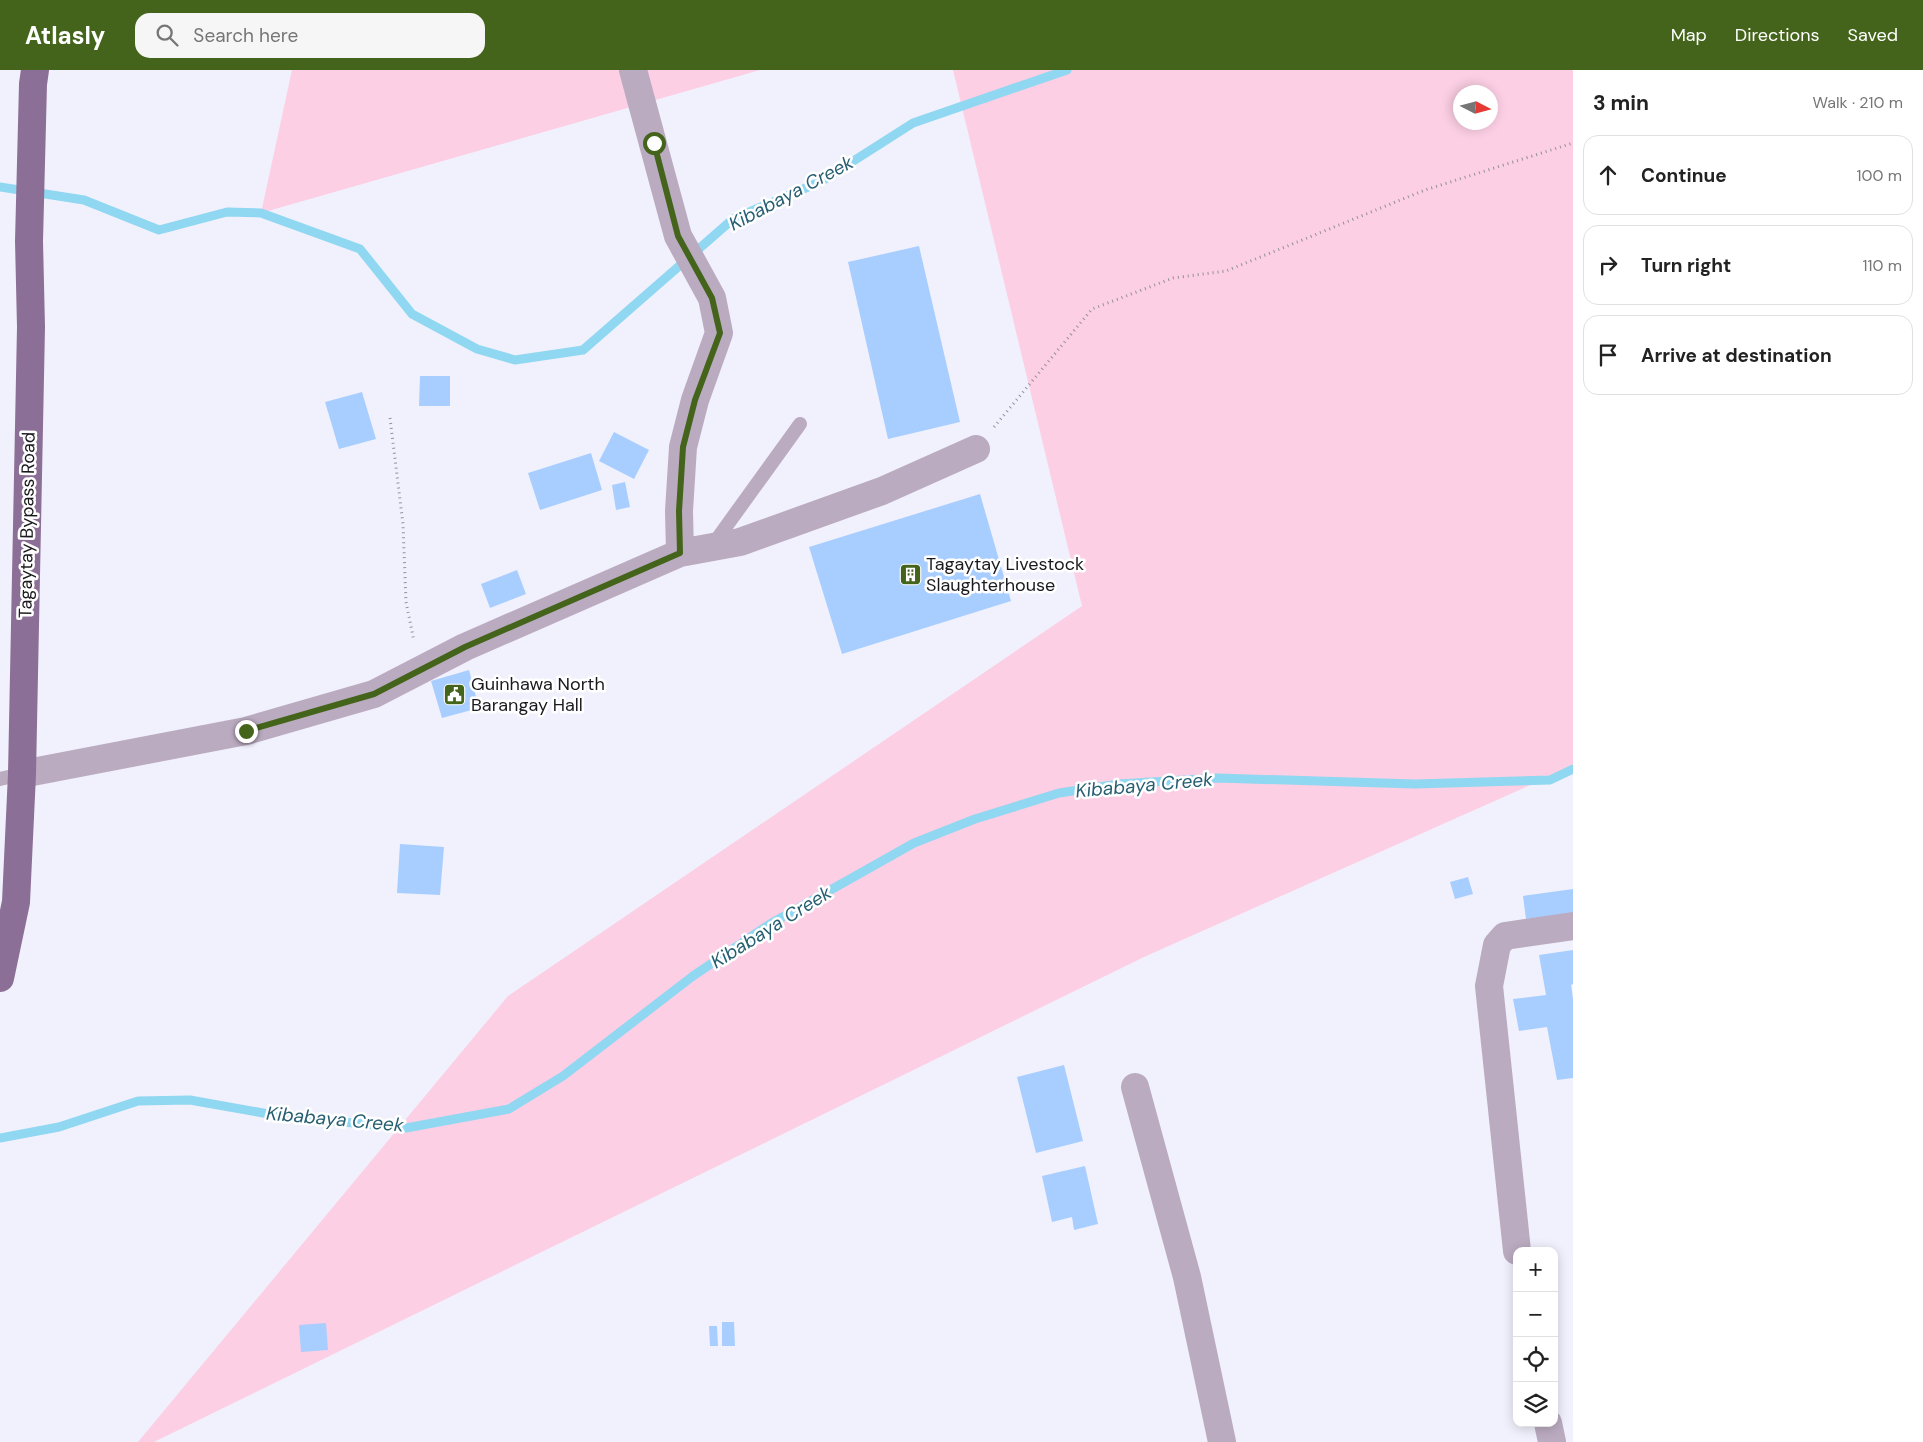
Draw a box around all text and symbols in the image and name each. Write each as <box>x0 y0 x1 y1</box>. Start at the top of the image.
search box <box>135 13 485 58</box>
text: Atlasly <box>25 20 105 51</box>
icon: search <box>153 21 181 49</box>
text: Search here <box>193 23 298 48</box>
text: Map <box>1671 23 1707 47</box>
text: Directions <box>1735 23 1820 47</box>
text: Saved <box>1848 23 1898 47</box>
north arrow <box>1453 85 1498 130</box>
text: 3 min <box>1593 89 1649 117</box>
text: Walk · 210 m <box>1813 92 1903 113</box>
route start <box>643 132 666 155</box>
water label: Kibabaya Creek <box>724 149 858 236</box>
icon: ahead <box>1594 161 1622 189</box>
text: Continue <box>1641 163 1727 188</box>
text: 100 m <box>1857 165 1902 186</box>
icon: right <box>1594 251 1622 279</box>
text: Turn right <box>1641 253 1731 278</box>
text: 110 m <box>1863 255 1902 276</box>
icon: arrive <box>1594 341 1622 369</box>
text: Arrive at destination <box>1641 343 1832 368</box>
street label: Tagaytay Bypass Road <box>13 432 41 618</box>
place label: Tagaytay Livestock Slaughterhouse <box>926 552 1084 597</box>
building icon: Tagaytay Livestock Slaughterhouse <box>898 562 922 586</box>
place label: Guinhawa North Barangay Hall <box>471 672 605 717</box>
public building icon: Guinhawa North Barangay Hall <box>443 682 467 706</box>
route end <box>235 720 258 743</box>
water label: Kibabaya Creek <box>1074 767 1214 803</box>
water label: Kibabaya Creek <box>706 880 836 974</box>
water label: Kibabaya Creek <box>265 1101 405 1137</box>
map controls <box>1513 1247 1558 1427</box>
button: + <box>1513 1247 1558 1292</box>
button: − <box>1513 1292 1558 1337</box>
button: locate <box>1513 1337 1558 1382</box>
button: layers <box>1513 1382 1558 1427</box>

